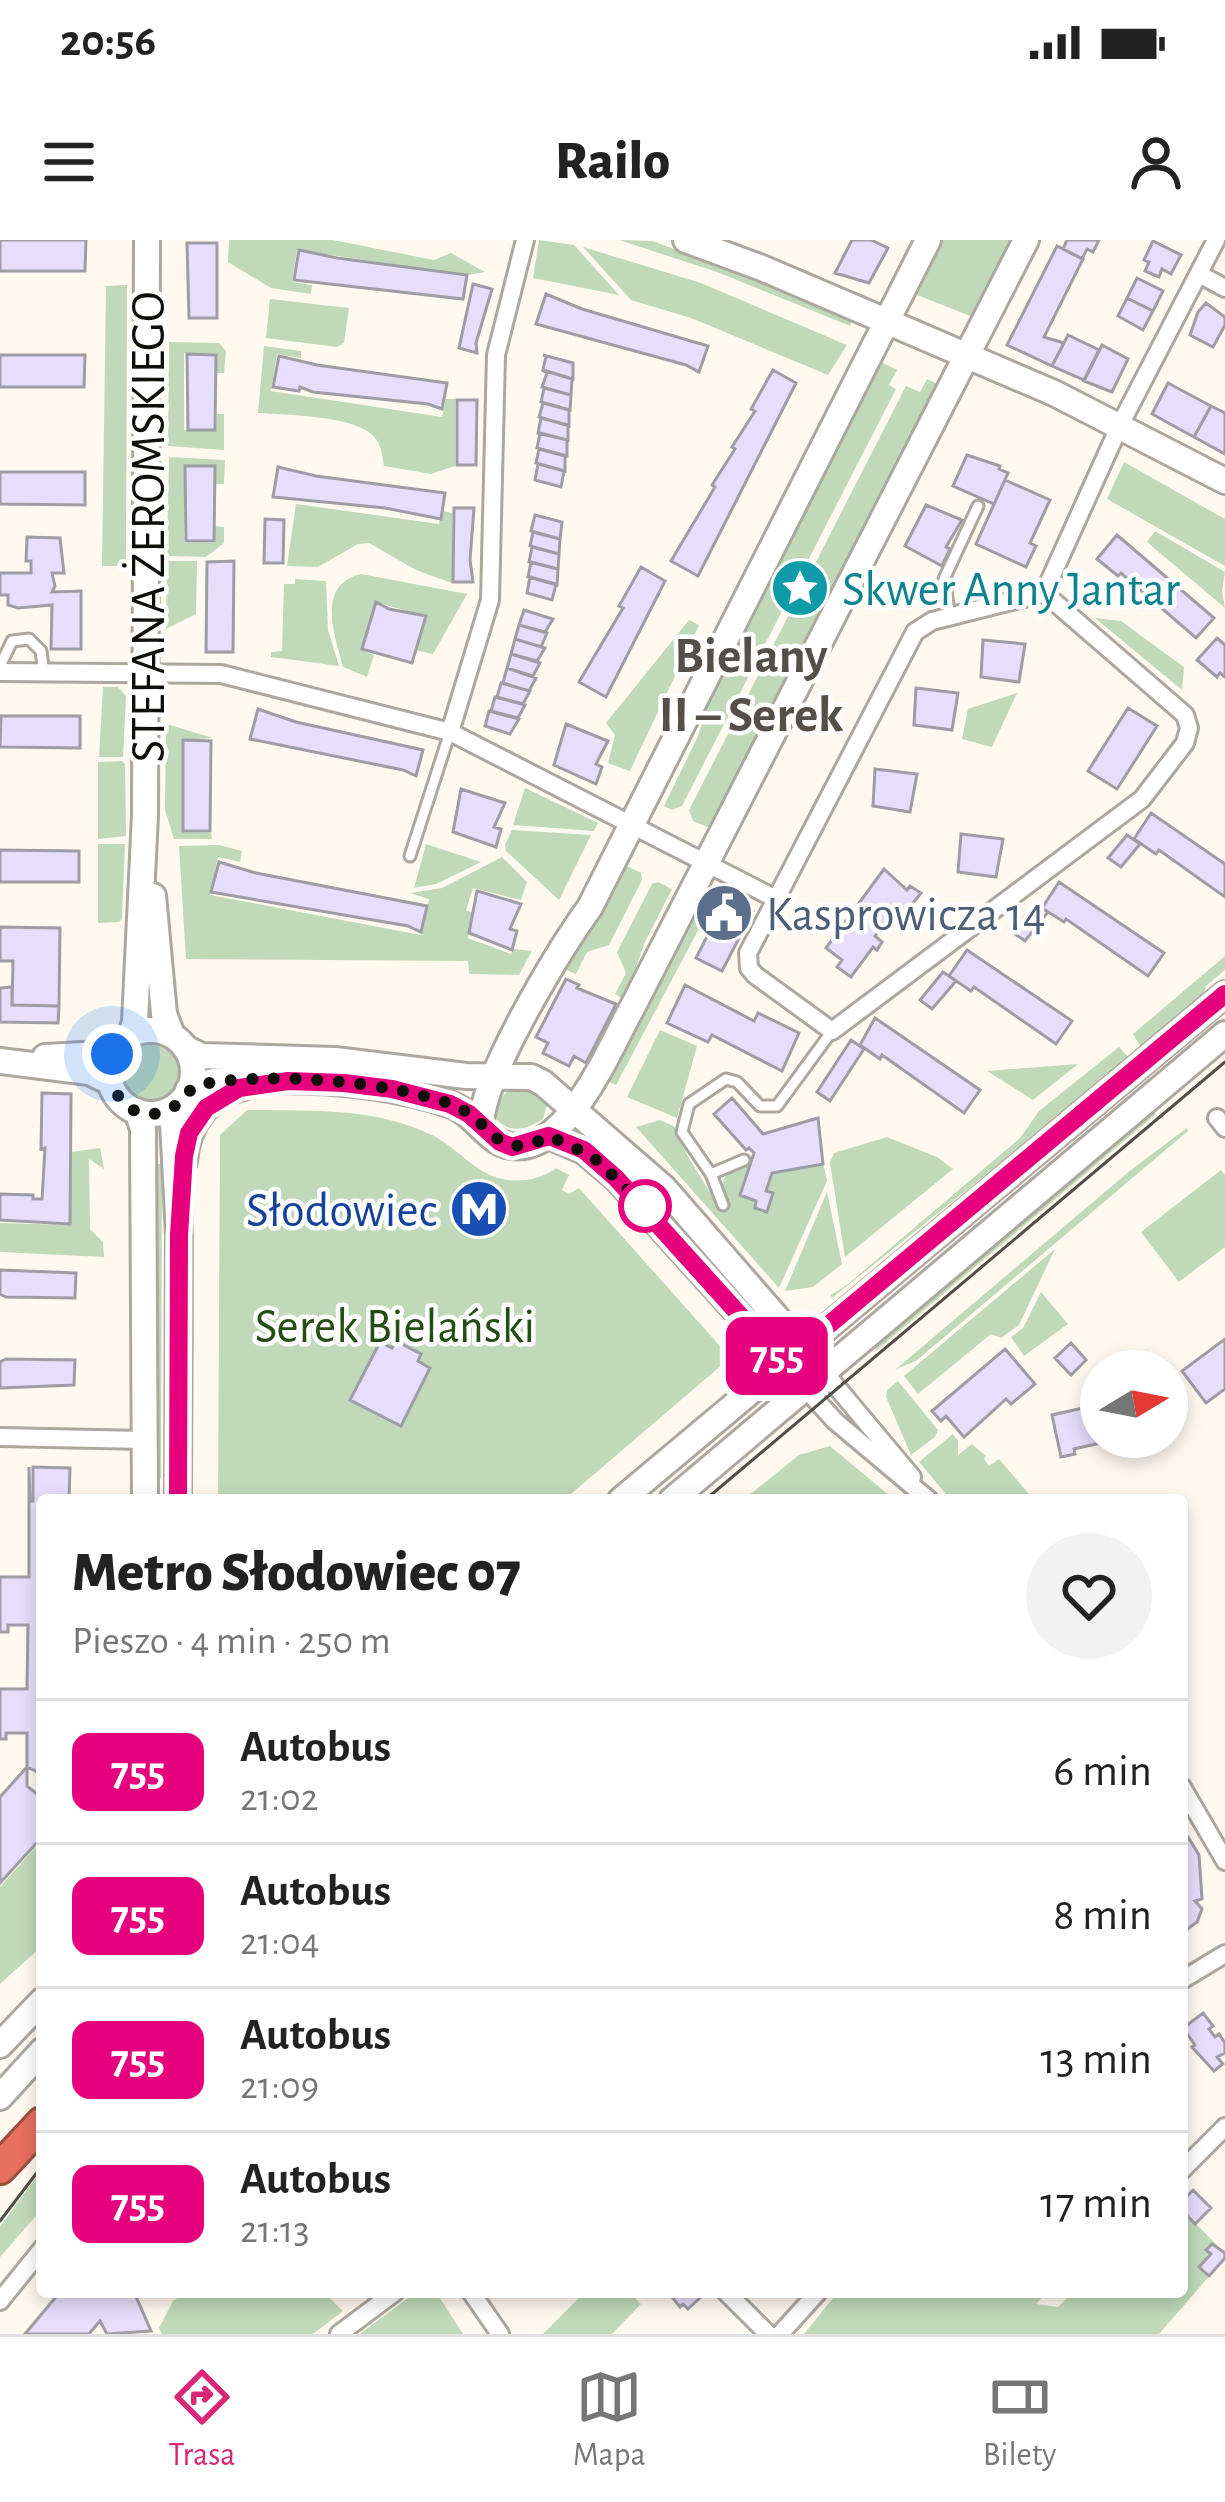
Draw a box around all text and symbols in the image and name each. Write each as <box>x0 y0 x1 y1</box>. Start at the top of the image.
text: 20:56 <box>60 19 156 64</box>
icon: menu <box>36 129 102 195</box>
icon: person <box>1123 129 1189 195</box>
text: Railo <box>555 135 670 189</box>
street label: STEFANA ŻEROMSKIEGO <box>122 292 174 762</box>
place icon: Skwer Anny Jantar <box>769 557 831 619</box>
place label: Skwer Anny Jantar <box>842 567 1181 615</box>
district label: Bielany II – Serek <box>659 631 843 741</box>
public building icon: Kasprowicza 14 <box>693 882 755 944</box>
place label: Kasprowicza 14 <box>766 892 1046 940</box>
your location <box>82 1024 142 1084</box>
metro station icon: Słodowiec <box>448 1178 510 1240</box>
unlabelled marker <box>620 1181 670 1231</box>
place label: Słodowiec <box>246 1188 437 1236</box>
park label: Serek Bielański <box>255 1304 535 1352</box>
line badge: 755 <box>708 1317 846 1395</box>
text: 755 <box>750 1335 804 1377</box>
north arrow <box>1080 1350 1188 1458</box>
map controls <box>1080 1350 1188 1458</box>
button: heart <box>1026 1533 1152 1659</box>
text: Metro Słodowiec 07 <box>72 1544 521 1601</box>
text: Pieszo · 4 min · 250 m <box>72 1622 391 1661</box>
text: Autobus <box>240 1725 391 1770</box>
text: 6 min <box>1053 1749 1152 1794</box>
text: 755 <box>111 1751 165 1793</box>
text: 21:02 <box>240 1779 318 1818</box>
text: Autobus <box>240 1869 391 1914</box>
text: 8 min <box>1053 1893 1152 1938</box>
text: 755 <box>111 1895 165 1937</box>
text: 21:04 <box>240 1923 319 1962</box>
text: Autobus <box>240 2013 391 2058</box>
text: 13 min <box>1040 2037 1152 2082</box>
text: 755 <box>111 2039 165 2081</box>
text: 21:09 <box>240 2067 319 2106</box>
text: Autobus <box>240 2157 391 2202</box>
text: 17 min <box>1040 2181 1152 2226</box>
text: 755 <box>111 2183 165 2225</box>
text: 21:13 <box>240 2211 310 2250</box>
tab: Trasa <box>169 2364 236 2476</box>
tab: Mapa <box>573 2364 646 2476</box>
tab: Bilety <box>983 2364 1056 2476</box>

